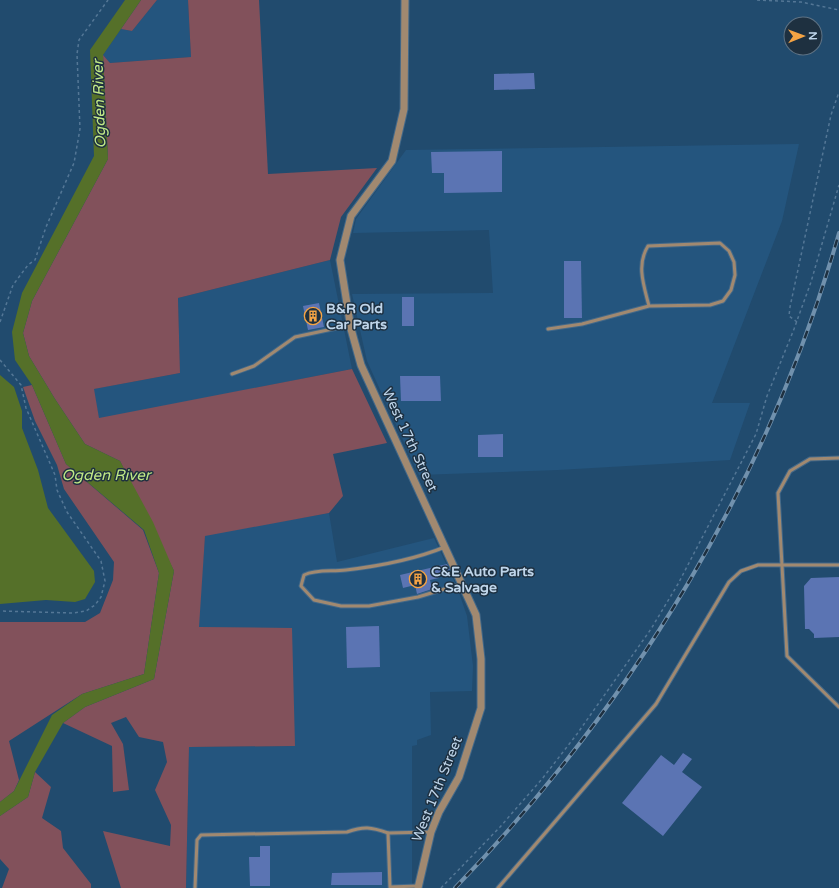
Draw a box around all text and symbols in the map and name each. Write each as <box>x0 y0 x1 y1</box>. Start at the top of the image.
north arrow <box>783 16 823 56</box>
text: N <box>806 31 819 40</box>
water label: Ogden River <box>88 57 110 149</box>
place label: B&R Old Car Parts <box>326 300 387 333</box>
building icon: B&R Old Car Parts <box>303 306 323 326</box>
street label: West 17th Street <box>379 386 442 495</box>
water label: Ogden River <box>62 466 153 484</box>
place label: C&E Auto Parts & Salvage <box>431 563 534 596</box>
building icon: C&E Auto Parts & Salvage <box>408 569 428 589</box>
street label: West 17th Street <box>408 733 466 844</box>

